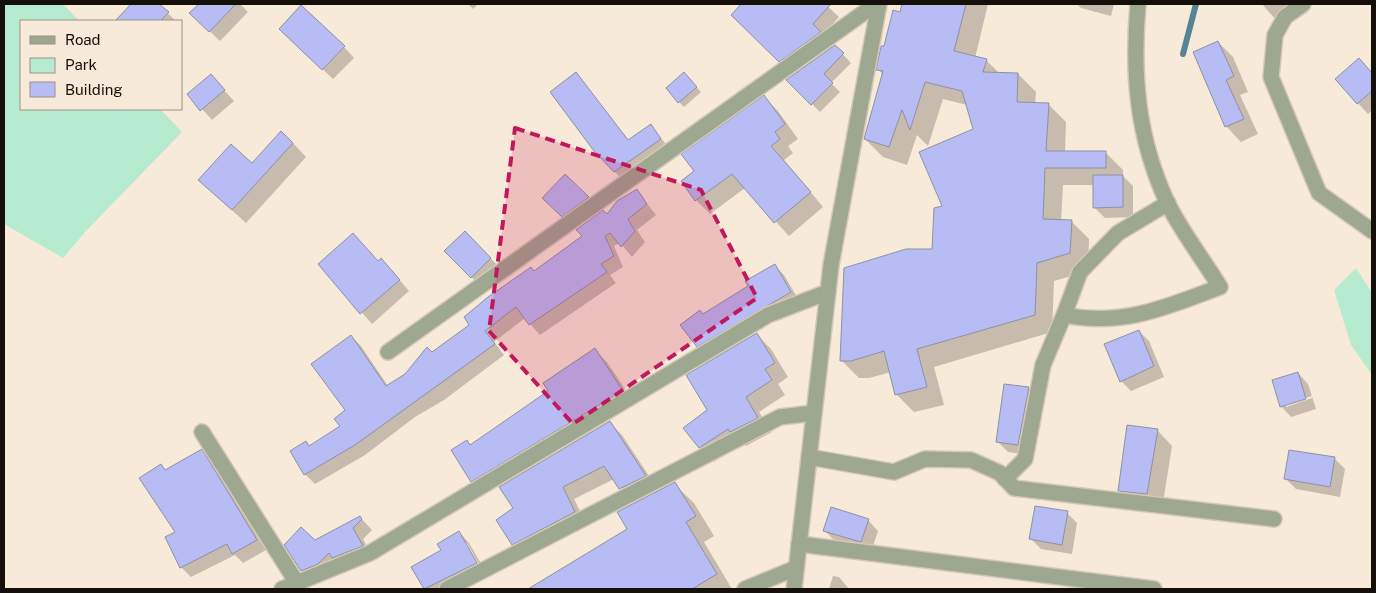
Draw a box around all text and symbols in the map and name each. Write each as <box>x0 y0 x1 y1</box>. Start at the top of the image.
legend <box>20 20 182 110</box>
text: Road <box>65 31 101 48</box>
text: Park <box>65 56 97 73</box>
text: Building <box>65 81 123 98</box>

